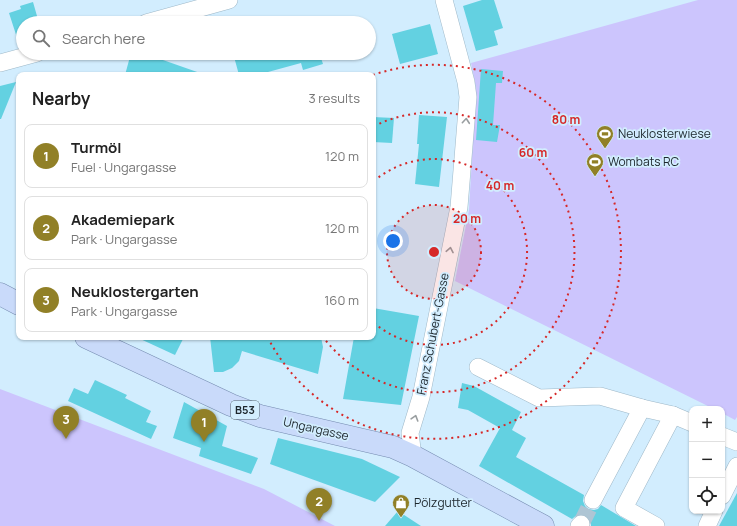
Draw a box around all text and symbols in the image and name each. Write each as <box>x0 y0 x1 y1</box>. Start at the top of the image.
search box <box>16 16 376 60</box>
icon: search <box>30 27 52 49</box>
text: Search here <box>62 28 145 49</box>
text: Nearby <box>32 87 90 110</box>
text: 3 results <box>308 89 360 107</box>
text: 80 m <box>552 111 580 128</box>
one-way arrow <box>461 118 470 124</box>
sports icon: Neuklosterwiese <box>595 124 615 149</box>
place label: Neuklosterwiese <box>618 125 711 142</box>
text: Turmöl <box>71 137 122 158</box>
text: 60 m <box>519 144 547 161</box>
text: 1 <box>43 147 49 165</box>
text: 120 m <box>325 147 359 165</box>
sports icon: Wombats RC <box>585 152 605 177</box>
place label: Wombats RC <box>608 153 680 170</box>
text: Fuel · Ungargasse <box>71 158 176 176</box>
text: 40 m <box>486 177 514 194</box>
text: Akademiepark <box>71 209 174 230</box>
text: 20 m <box>453 210 481 227</box>
text: 2 <box>42 219 50 237</box>
text: 120 m <box>325 219 359 237</box>
text: Park · Ungargasse <box>71 230 177 248</box>
your location <box>383 231 403 251</box>
centre of rings <box>427 245 441 259</box>
one-way arrow <box>446 247 454 253</box>
street label: Franz Schubert-Gasse <box>412 271 453 396</box>
text: Neuklostergarten <box>71 281 199 302</box>
text: 3 <box>42 291 50 309</box>
text: 160 m <box>324 291 359 309</box>
text: Park · Ungargasse <box>71 302 177 320</box>
road number: B53 <box>231 401 259 419</box>
pin: 3 <box>53 406 79 439</box>
map controls <box>689 406 725 514</box>
button: + <box>689 406 725 442</box>
pin: 1 <box>191 409 217 442</box>
street label: Ungargasse <box>282 413 351 444</box>
one-way arrow <box>410 415 419 422</box>
button: − <box>689 442 725 478</box>
button: locate <box>689 478 725 514</box>
pin: 2 <box>306 488 332 521</box>
shop icon: Pölzgutter <box>391 493 411 518</box>
place label: Pölzgutter <box>414 494 473 511</box>

